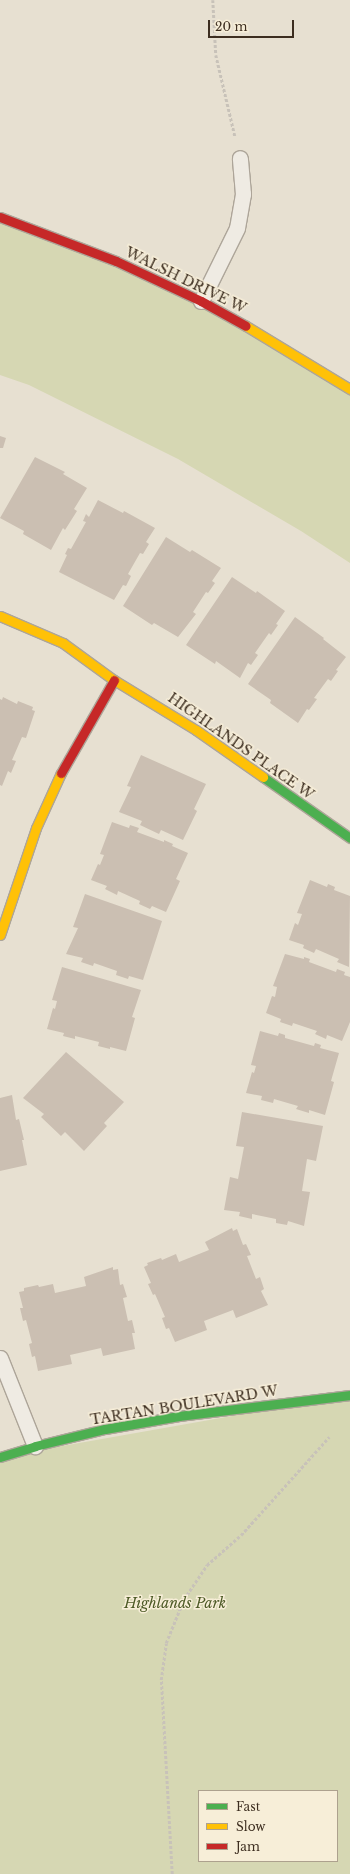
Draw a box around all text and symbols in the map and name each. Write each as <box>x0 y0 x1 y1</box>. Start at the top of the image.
scale bar <box>210 12 296 38</box>
text: 20 m <box>215 19 247 34</box>
street label: WALSH DRIVE W <box>123 243 249 317</box>
street label: HIGHLANDS PLACE W <box>165 689 317 803</box>
street label: TARTAN BOULEVARD W <box>89 1382 279 1428</box>
park label: Highlands Park <box>124 1595 226 1611</box>
legend <box>198 1790 338 1862</box>
text: Fast <box>236 1799 260 1814</box>
text: Slow <box>236 1819 265 1834</box>
text: Jam <box>236 1839 260 1854</box>

